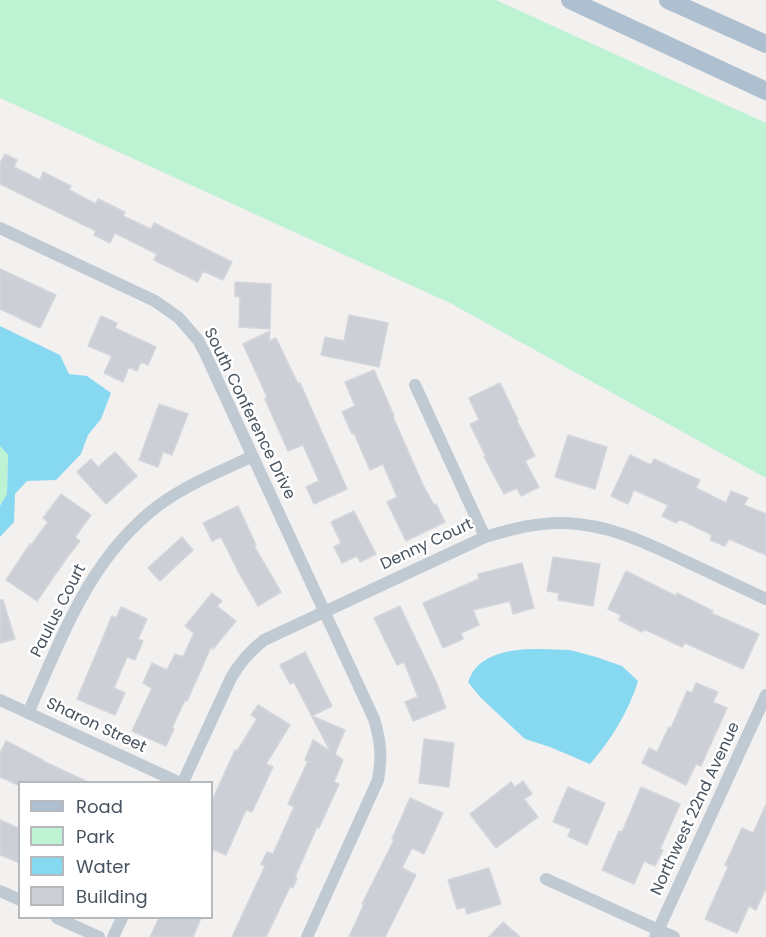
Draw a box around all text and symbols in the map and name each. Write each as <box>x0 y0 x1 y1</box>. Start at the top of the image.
street label: South Conference Drive <box>199 325 299 503</box>
street label: Denny Court <box>378 515 476 575</box>
street label: Paulus Court <box>27 561 91 661</box>
street label: Sharon Street <box>43 694 149 758</box>
street label: Northwest 22nd Avenue <box>647 719 745 899</box>
legend <box>18 781 213 919</box>
text: Road <box>76 794 123 819</box>
text: Park <box>76 824 115 849</box>
text: Water <box>76 854 130 879</box>
text: Building <box>76 884 148 909</box>

